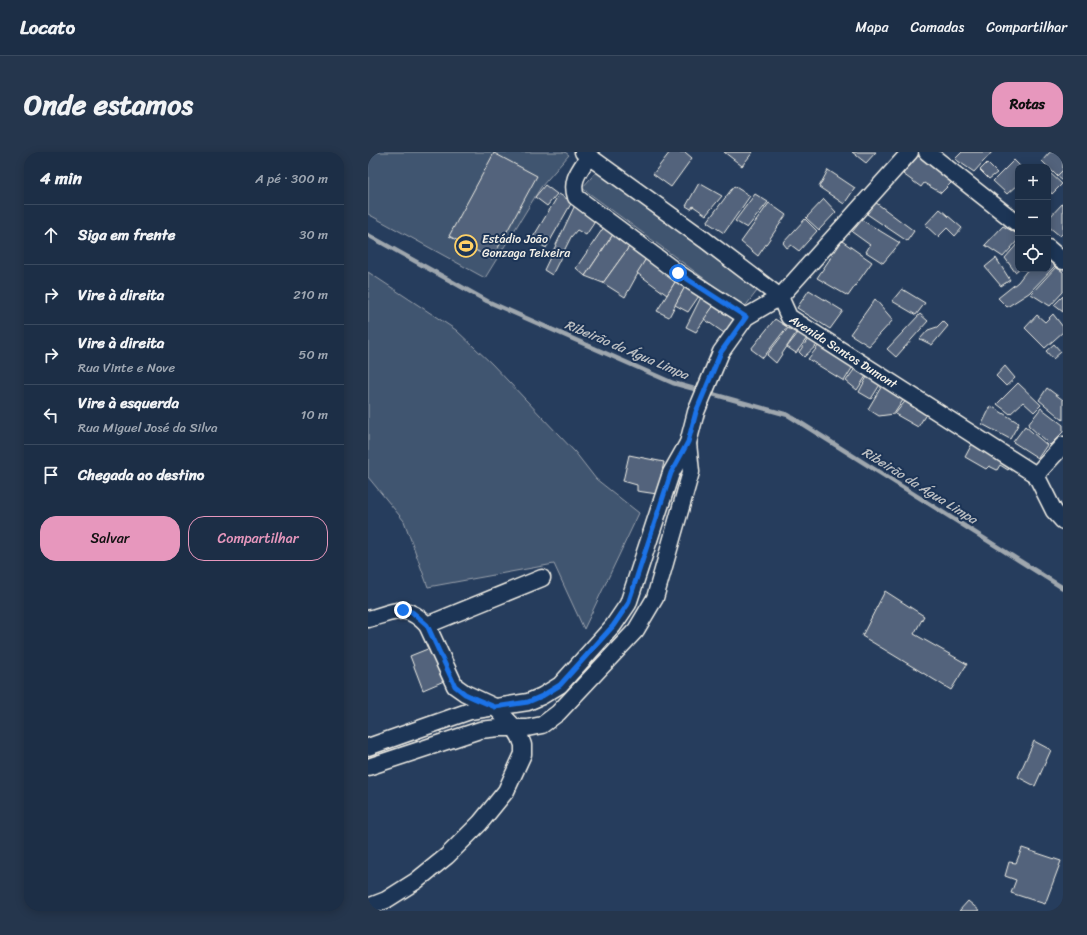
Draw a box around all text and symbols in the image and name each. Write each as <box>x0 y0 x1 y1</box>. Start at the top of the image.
text: Locato <box>20 11 75 44</box>
text: Mapa <box>856 15 888 40</box>
text: Camadas <box>910 15 964 40</box>
text: Compartilhar <box>986 15 1067 40</box>
text: Onde estamos <box>24 80 193 129</box>
button: Rotas <box>992 82 1063 127</box>
text: 4 min <box>40 163 82 193</box>
map controls <box>1015 164 1051 272</box>
button: + <box>1015 164 1051 200</box>
text: A pé · 300 m <box>255 167 328 190</box>
button: − <box>1015 200 1051 236</box>
text: Siga em frente <box>78 222 175 248</box>
text: 30 m <box>299 223 328 246</box>
icon: ahead <box>40 224 62 246</box>
place label: Estádio João Gonzaga Teixeira <box>482 228 571 264</box>
sports icon: Estádio João Gonzaga Teixeira <box>453 233 479 259</box>
button: locate <box>1015 236 1051 272</box>
route start <box>669 264 687 282</box>
text: Vire à direita <box>78 282 164 308</box>
text: 210 m <box>293 283 328 306</box>
icon: right <box>40 284 62 306</box>
street label: Avenida Santos Dumont <box>784 308 903 395</box>
water label: Ribeirão da Água Limpa <box>561 313 694 386</box>
text: Vire à direita <box>78 330 164 356</box>
text: 50 m <box>298 343 328 366</box>
icon: right <box>40 344 62 366</box>
text: Rua Vinte e Nove <box>78 356 175 379</box>
text: Vire à esquerda <box>78 390 179 416</box>
text: 10 m <box>301 403 328 426</box>
icon: left <box>40 404 62 426</box>
text: Rua Miguel José da Silva <box>78 416 217 439</box>
water label: Ribeirão da Água Limpa <box>857 441 983 531</box>
text: Chegada ao destino <box>78 462 204 488</box>
icon: arrive <box>40 464 62 486</box>
button: Salvar <box>40 516 180 561</box>
button: Compartilhar <box>188 516 328 561</box>
route end <box>394 601 412 619</box>

